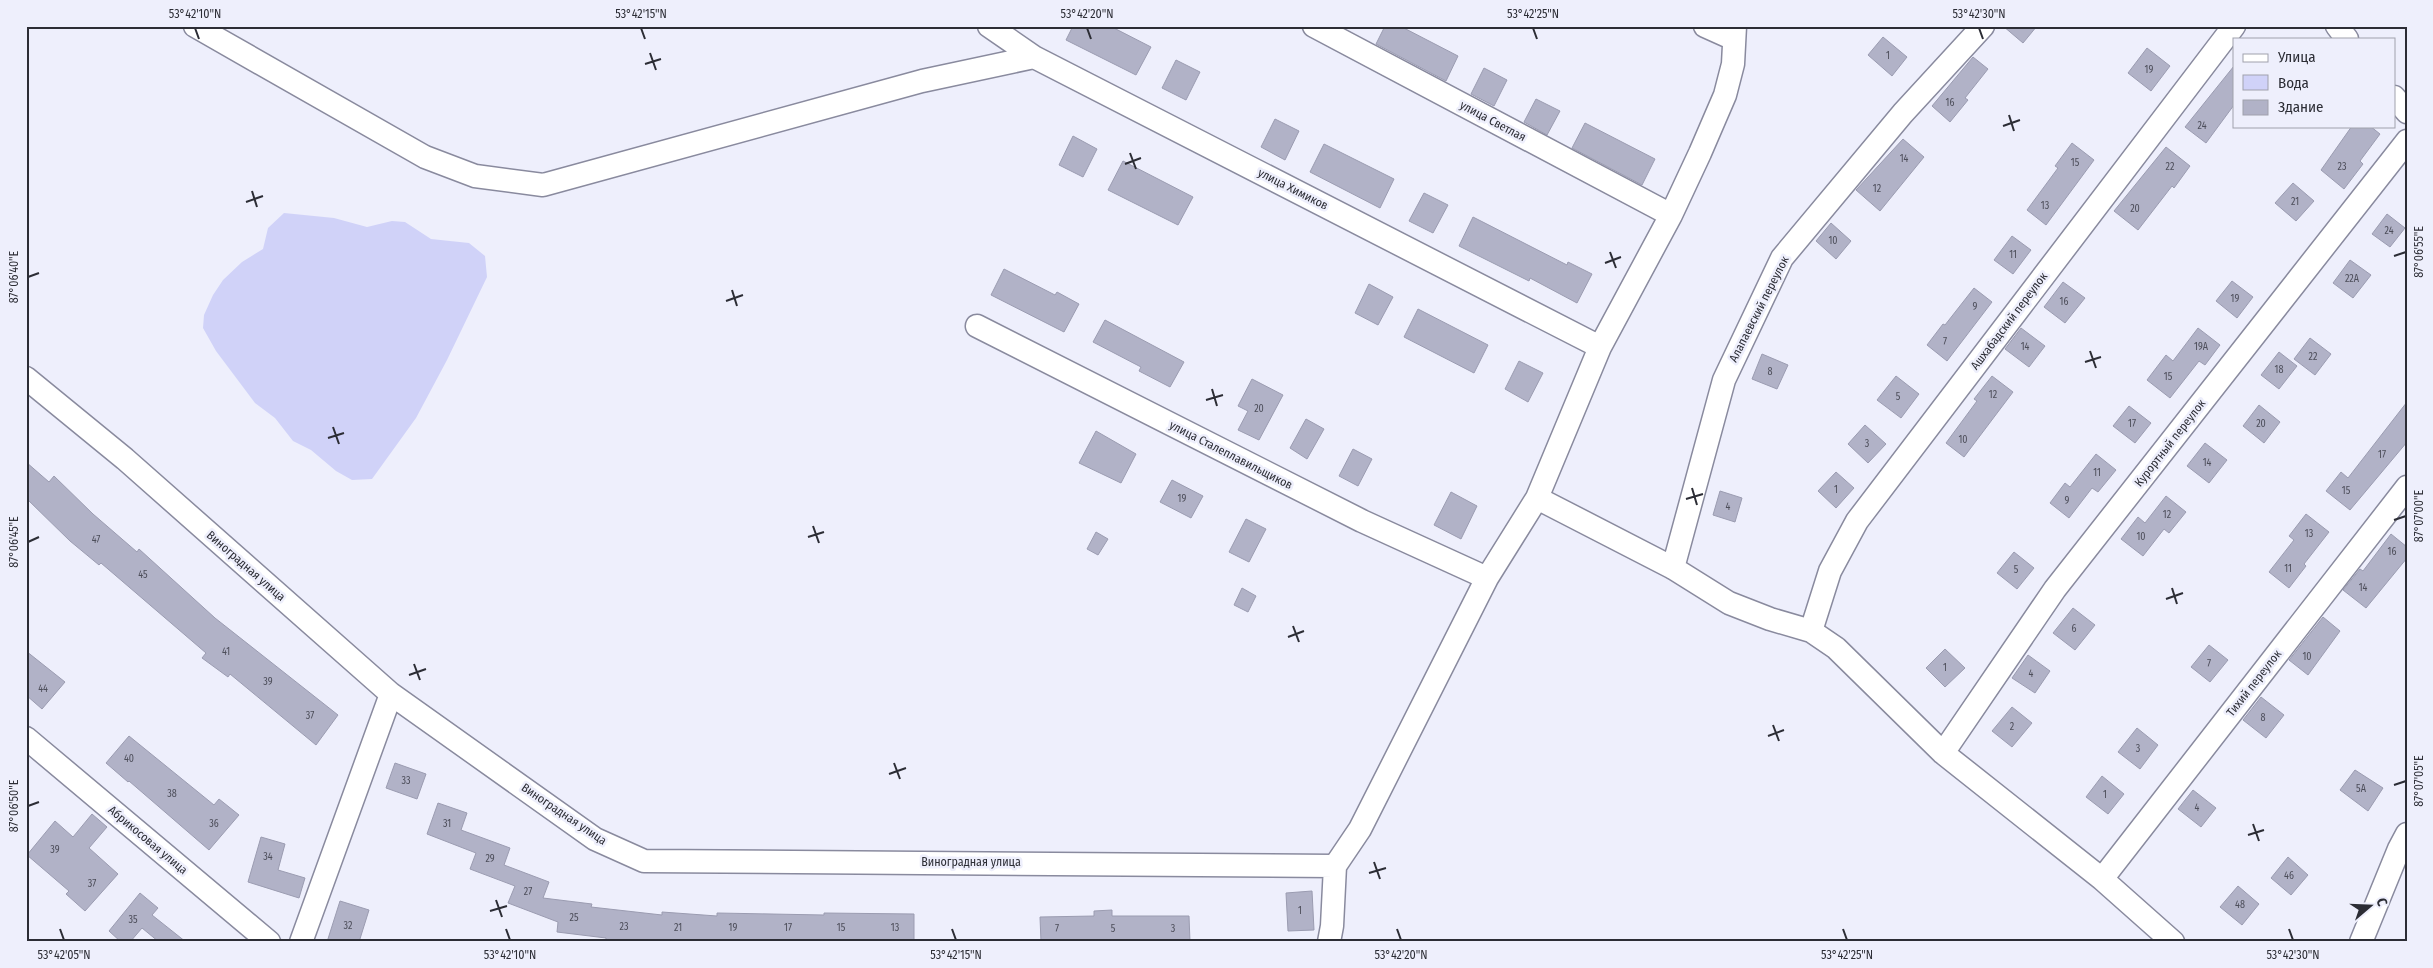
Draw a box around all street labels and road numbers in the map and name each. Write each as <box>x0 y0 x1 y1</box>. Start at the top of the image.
street label: улица Светлая <box>1458 98 1528 144</box>
street label: улица Химиков <box>1256 165 1330 213</box>
street label: Алапаевский переулок <box>1726 253 1792 364</box>
street label: Ашхабадский переулок <box>1968 269 2050 372</box>
street label: Курортный переулок <box>2132 396 2209 489</box>
street label: улица Сталеплавильщиков <box>1167 418 1295 492</box>
street label: Виноградная улица <box>204 528 288 604</box>
street label: Тихий переулок <box>2224 647 2285 719</box>
street label: Виноградная улица <box>519 780 609 848</box>
street label: Абрикосовая улица <box>106 803 191 877</box>
street label: Виноградная улица <box>921 855 1021 869</box>

